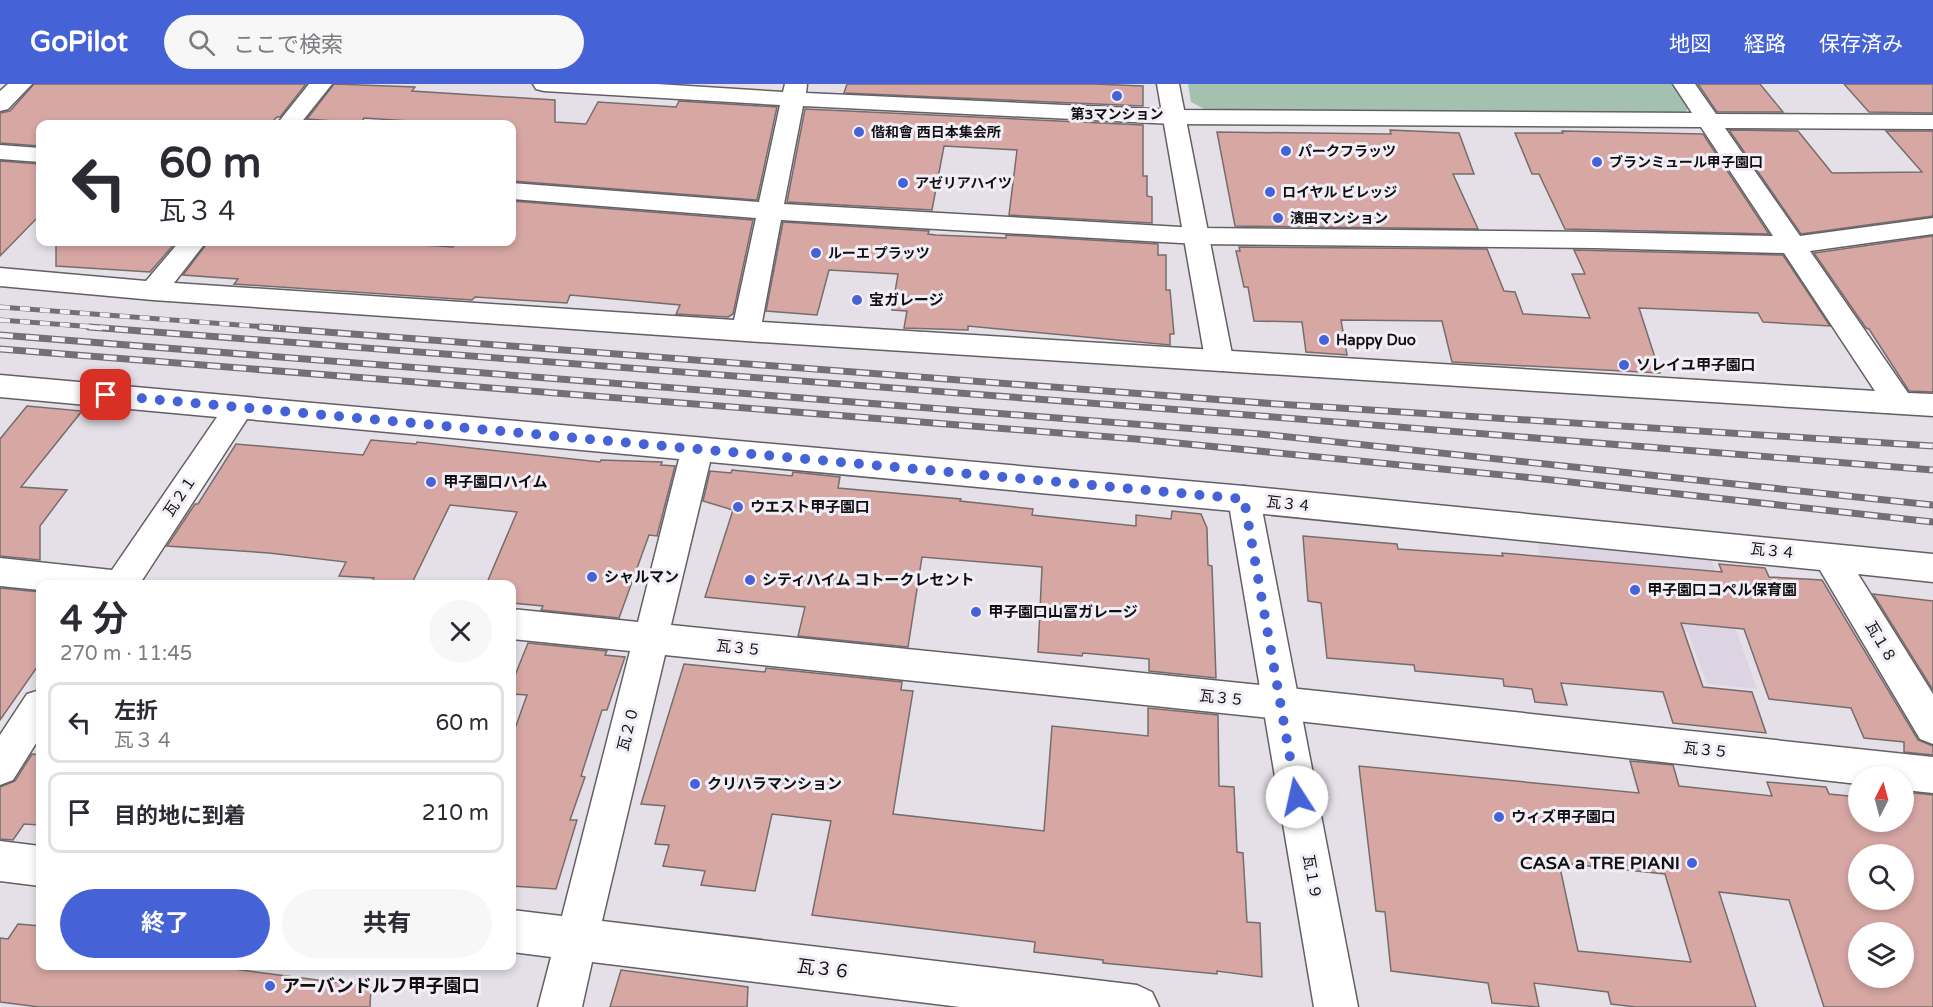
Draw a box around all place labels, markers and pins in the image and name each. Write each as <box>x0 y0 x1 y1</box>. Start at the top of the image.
marker: 第3マンション <box>1110 89 1124 103</box>
place label: 第3マンション <box>1071 106 1163 123</box>
place label: 偕和會 西日本集会所 <box>871 124 1001 141</box>
marker: 偕和會 西日本集会所 <box>852 125 866 139</box>
place label: パークフラッツ <box>1298 143 1396 160</box>
marker: パークフラッツ <box>1279 144 1293 158</box>
place label: ブランミュール甲子園口 <box>1609 154 1763 171</box>
marker: ブランミュール甲子園口 <box>1590 155 1604 169</box>
place label: アゼリアハイツ <box>915 175 1012 192</box>
marker: アゼリアハイツ <box>896 176 910 190</box>
place label: ロイヤル ビレッジ <box>1282 184 1397 201</box>
marker: ロイヤル ビレッジ <box>1263 185 1277 199</box>
place label: 濱田マンション <box>1290 210 1388 227</box>
marker: 濱田マンション <box>1271 211 1285 225</box>
place label: ルーエ プラッツ <box>828 245 930 262</box>
marker: ルーエ プラッツ <box>809 246 823 260</box>
place label: 宝ガレージ <box>869 291 944 309</box>
marker: 宝ガレージ <box>850 293 864 307</box>
place label: Happy Duo <box>1336 331 1416 350</box>
marker: Happy Duo <box>1317 333 1331 347</box>
place label: ソレイユ甲子園口 <box>1636 356 1756 374</box>
marker: ソレイユ甲子園口 <box>1617 358 1631 372</box>
pin <box>80 369 131 420</box>
place label: 甲子園口ハイム <box>443 473 547 491</box>
marker: 甲子園口ハイム <box>424 475 438 489</box>
place label: ウエスト甲子園口 <box>750 498 870 516</box>
marker: ウエスト甲子園口 <box>731 500 745 514</box>
place label: シャルマン <box>604 568 679 586</box>
marker: シャルマン <box>585 570 599 584</box>
place label: シティハイム コトークレセント <box>762 571 974 589</box>
marker: シティハイム コトークレセント <box>743 573 757 587</box>
place label: 甲子園口コペル保育園 <box>1647 581 1797 599</box>
marker: 甲子園口コペル保育園 <box>1628 583 1642 597</box>
place label: 甲子園口山冨ガレージ <box>988 603 1138 621</box>
marker: 甲子園口山冨ガレージ <box>969 605 983 619</box>
place label: クリハラマンション <box>707 775 842 793</box>
marker: クリハラマンション <box>688 777 702 791</box>
place label: ウィズ甲子園口 <box>1511 808 1616 826</box>
marker: ウィズ甲子園口 <box>1492 810 1506 824</box>
place label: CASA a TRE PIANI <box>1520 852 1680 874</box>
marker: CASA a TRE PIANI <box>1685 856 1699 870</box>
place label: アーバンドルフ甲子園口 <box>282 975 480 997</box>
marker: アーバンドルフ甲子園口 <box>263 979 277 993</box>

